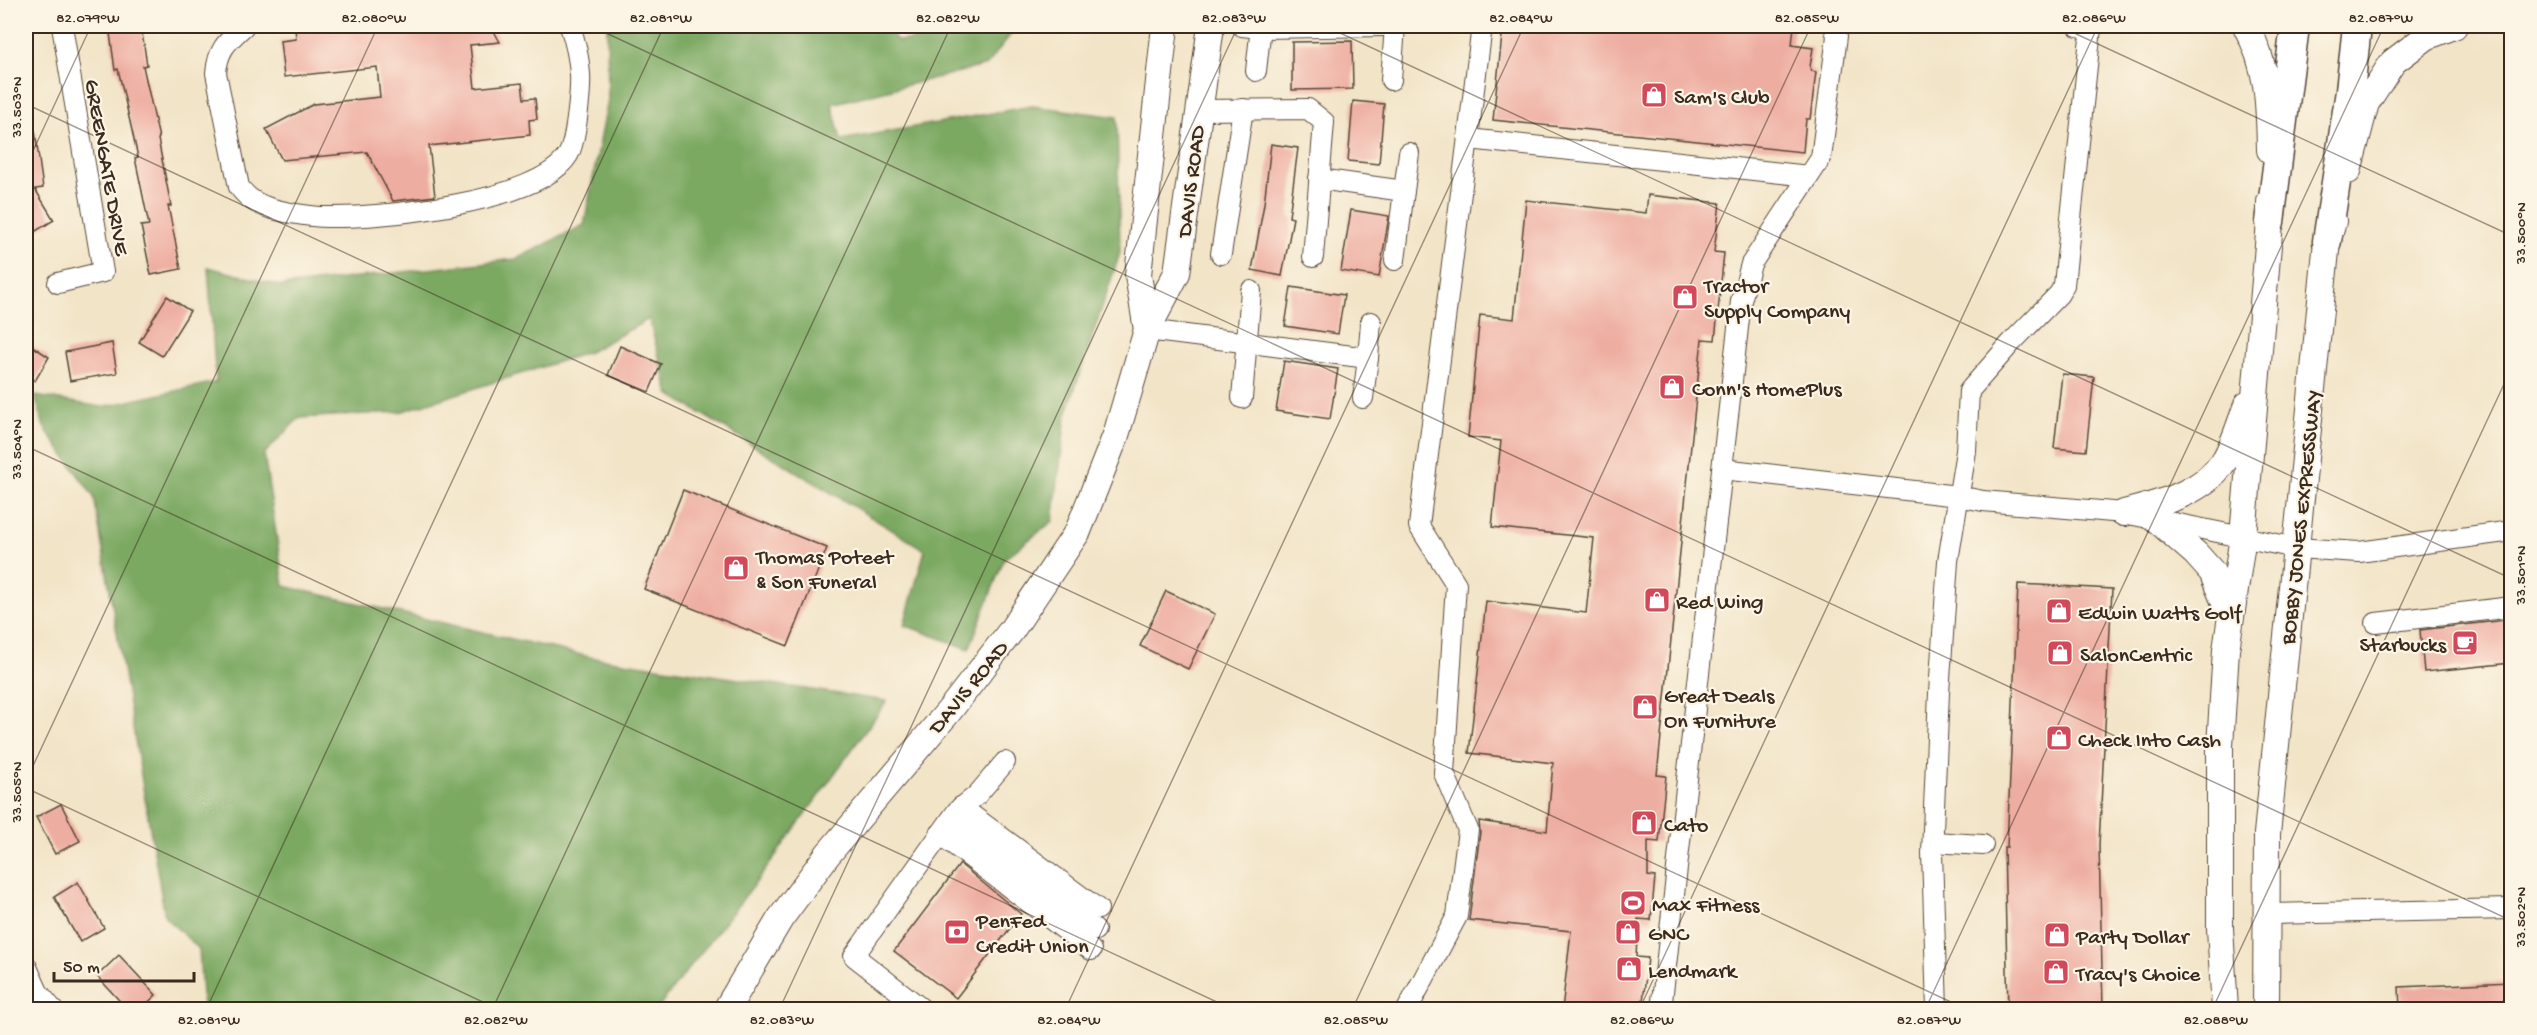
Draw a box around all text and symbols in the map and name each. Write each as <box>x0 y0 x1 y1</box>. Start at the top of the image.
text: 82.079°W <box>56 10 120 28</box>
text: 82.080°W <box>341 10 407 28</box>
text: 82.081°W <box>630 10 693 28</box>
text: 82.082°W <box>916 10 980 28</box>
text: 82.083°W <box>1202 10 1266 28</box>
text: 82.084°W <box>1489 10 1553 28</box>
text: 82.085°W <box>1775 10 1839 28</box>
text: 82.086°W <box>2062 10 2126 28</box>
text: 82.087°W <box>2349 10 2413 28</box>
text: 33.503°N <box>9 76 27 139</box>
street label: GREENGATE DRIVE <box>77 78 134 259</box>
shop icon: Sam's Club <box>1639 80 1669 110</box>
place label: Sam's Club <box>1674 86 1770 112</box>
street label: DAVIS ROAD <box>1173 123 1213 241</box>
text: 33.500°N <box>2513 202 2531 265</box>
place label: Tractor Supply Company <box>1702 275 1851 326</box>
shop icon: Tractor Supply Company <box>1670 282 1700 312</box>
shop icon: Conn's HomePlus <box>1657 372 1687 402</box>
place label: Conn's HomePlus <box>1692 378 1842 404</box>
street label: BOBBY JONES EXPRESSWAY <box>2277 389 2329 647</box>
text: 33.504°N <box>9 419 27 480</box>
text: 33.501°N <box>2513 545 2531 606</box>
place label: Thomas Poteet & Son Funeral <box>754 546 895 597</box>
shop icon: Thomas Poteet & Son Funeral <box>721 553 751 583</box>
shop icon: Red Wing <box>1642 585 1672 615</box>
place label: Red Wing <box>1676 591 1763 617</box>
shop icon: Edwin Watts Golf <box>2044 596 2074 626</box>
place label: Edwin Watts Golf <box>2078 602 2243 628</box>
cafe icon: Starbucks <box>2450 628 2480 658</box>
place label: Starbucks <box>2359 634 2447 660</box>
street label: DAVIS ROAD <box>923 636 1016 742</box>
shop icon: SalonCentric <box>2045 638 2075 668</box>
place label: SalonCentric <box>2080 644 2193 670</box>
place label: Great Deals On Furniture <box>1664 685 1777 736</box>
shop icon: Great Deals On Furniture <box>1630 692 1660 722</box>
shop icon: Check Into Cash <box>2044 723 2074 753</box>
place label: Check Into Cash <box>2078 729 2221 755</box>
text: 33.505°N <box>9 761 27 824</box>
shop icon: Cato <box>1629 808 1659 838</box>
place label: Cato <box>1664 814 1709 840</box>
text: 33.502°N <box>2513 887 2531 948</box>
sports icon: Max Fitness <box>1618 888 1648 918</box>
place label: Max Fitness <box>1652 894 1760 920</box>
place label: PenFed Credit Union <box>975 910 1089 961</box>
bank icon: PenFed Credit Union <box>942 917 972 947</box>
shop icon: GNC <box>1613 917 1643 947</box>
shop icon: Party Dollar <box>2042 920 2072 950</box>
place label: GNC <box>1648 923 1690 949</box>
place label: Party Dollar <box>2075 926 2191 952</box>
scale bar <box>54 945 194 983</box>
shop icon: Lendmark <box>1614 954 1644 984</box>
shop icon: Tracy's Choice <box>2041 957 2071 987</box>
text: 50 m <box>63 958 100 979</box>
place label: Lendmark <box>1648 960 1738 986</box>
place label: Tracy's Choice <box>2074 963 2201 989</box>
text: 82.081°W <box>178 1012 241 1030</box>
text: 82.082°W <box>464 1012 528 1030</box>
text: 82.083°W <box>750 1012 814 1030</box>
text: 82.084°W <box>1037 1012 1101 1030</box>
text: 82.085°W <box>1324 1012 1388 1030</box>
text: 82.086°W <box>1610 1012 1674 1030</box>
text: 82.087°W <box>1897 1012 1961 1030</box>
text: 82.088°W <box>2184 1012 2249 1030</box>

